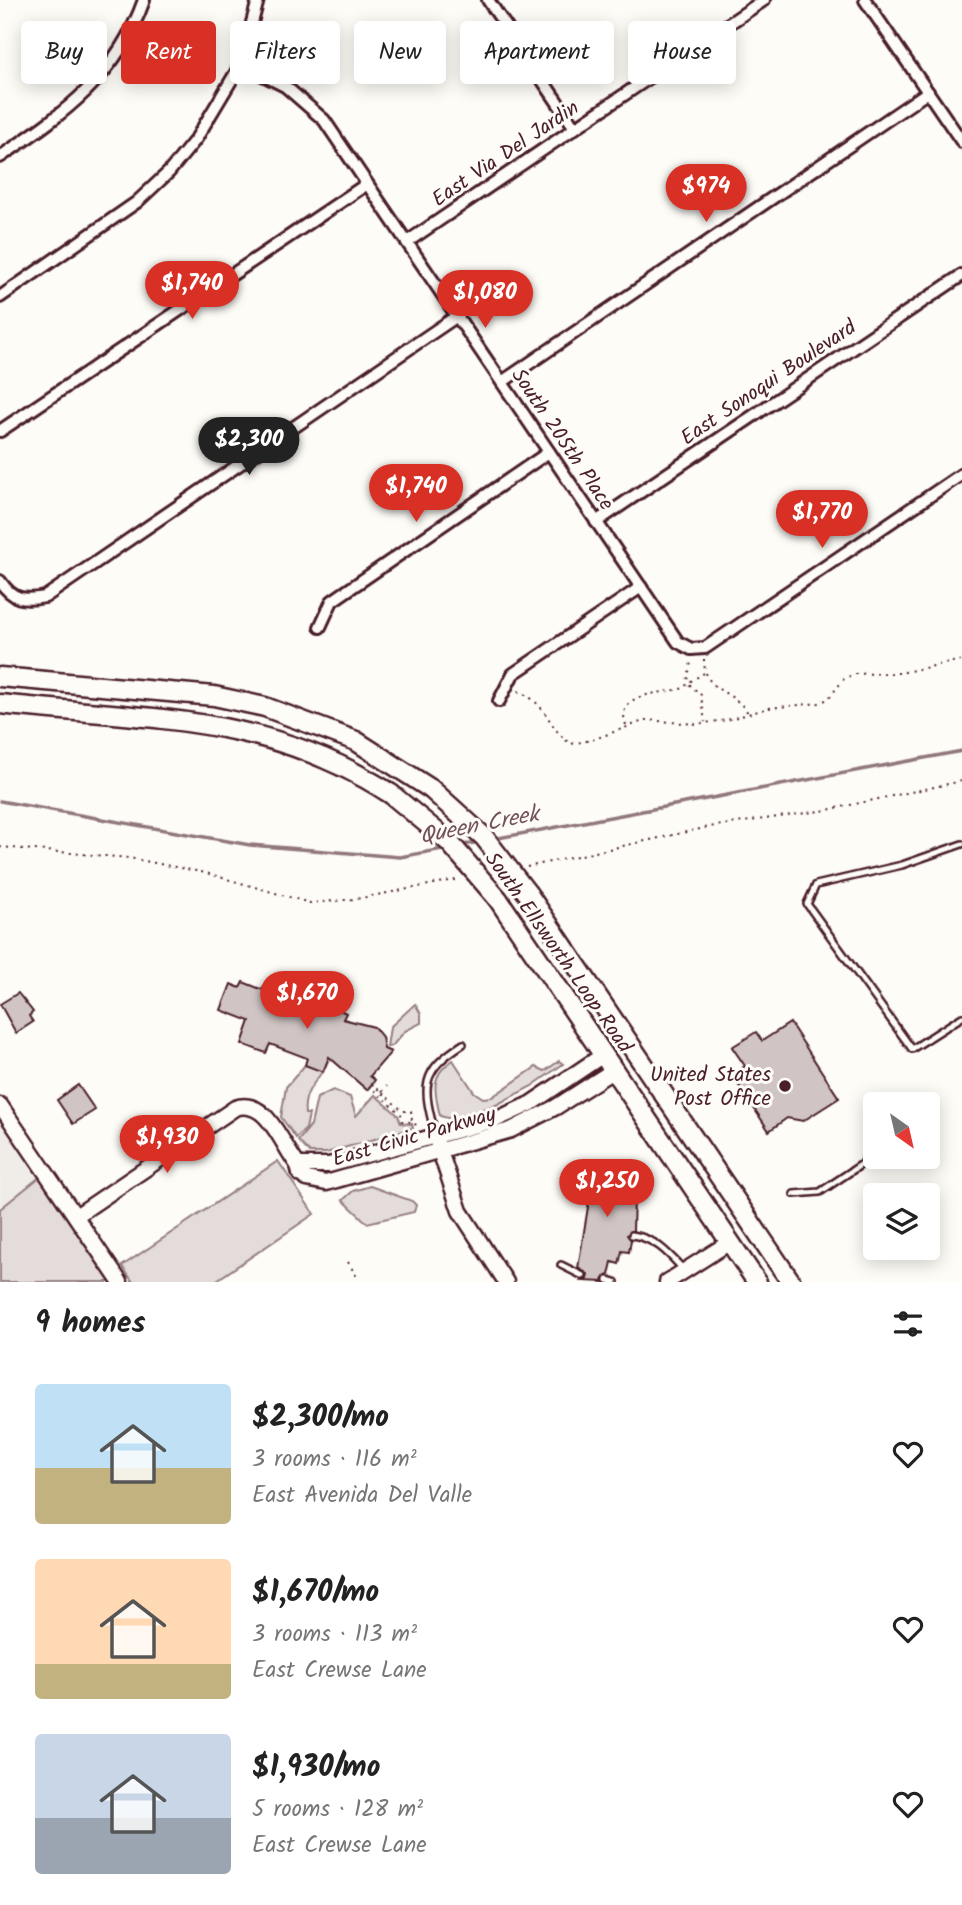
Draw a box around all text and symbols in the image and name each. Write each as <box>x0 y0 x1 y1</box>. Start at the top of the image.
chip: Buy <box>21 21 107 84</box>
chip: Rent <box>121 21 216 84</box>
chip: Filters <box>230 21 340 84</box>
chip: New <box>354 21 446 84</box>
chip: Apartment <box>460 21 614 84</box>
chip: House <box>628 21 736 84</box>
street label: East Via Del Jardin <box>425 92 586 216</box>
pin: $974 <box>665 164 747 224</box>
text: $974 <box>682 169 730 205</box>
pin: $1,740 <box>135 262 249 321</box>
text: $1,740 <box>161 266 223 302</box>
pin: $1,080 <box>428 270 542 330</box>
text: $1,080 <box>453 275 517 311</box>
street label: East Sonoqui Boulevard <box>674 312 864 455</box>
street label: South 205th Place <box>502 362 622 518</box>
pin: $2,300 <box>192 418 306 477</box>
text: $2,300 <box>214 422 284 458</box>
pin: $1,740 <box>359 464 473 524</box>
text: $1,740 <box>385 469 447 505</box>
pin: $1,770 <box>765 490 879 550</box>
text: $1,770 <box>792 495 852 531</box>
water label: Queen Creek <box>417 796 545 855</box>
street label: South Ellsworth Loop Road <box>476 845 640 1061</box>
pin: $1,670 <box>250 972 364 1031</box>
text: $1,670 <box>276 976 338 1012</box>
place label: United States Post Office <box>650 1059 772 1116</box>
marker: United States Post Office <box>777 1078 793 1094</box>
north arrow <box>863 1092 940 1169</box>
map controls <box>863 1092 940 1260</box>
street label: East Civic Parkway <box>329 1098 500 1177</box>
pin: $1,930 <box>110 1116 224 1175</box>
text: $1,930 <box>136 1120 198 1156</box>
pin: $1,250 <box>550 1160 664 1219</box>
text: $1,250 <box>575 1164 639 1200</box>
button: layers <box>863 1183 940 1260</box>
text: 9 homes <box>35 1300 146 1348</box>
icon: filters <box>889 1305 927 1343</box>
text: $2,300/mo <box>252 1394 389 1442</box>
icon: home <box>91 1412 175 1496</box>
icon: heart <box>889 1435 927 1473</box>
text: 3 rooms · 116 m² <box>252 1442 417 1478</box>
text: East Avenida Del Valle <box>252 1478 472 1514</box>
text: $1,670/mo <box>252 1569 379 1617</box>
icon: home <box>91 1587 175 1671</box>
icon: heart <box>889 1610 927 1648</box>
text: 3 rooms · 113 m² <box>252 1617 417 1653</box>
text: East Crewse Lane <box>252 1653 427 1689</box>
text: $1,930/mo <box>252 1744 380 1792</box>
icon: home <box>91 1762 175 1846</box>
icon: heart <box>889 1785 927 1823</box>
text: 5 rooms · 128 m² <box>252 1792 423 1828</box>
text: East Crewse Lane <box>252 1828 427 1864</box>

